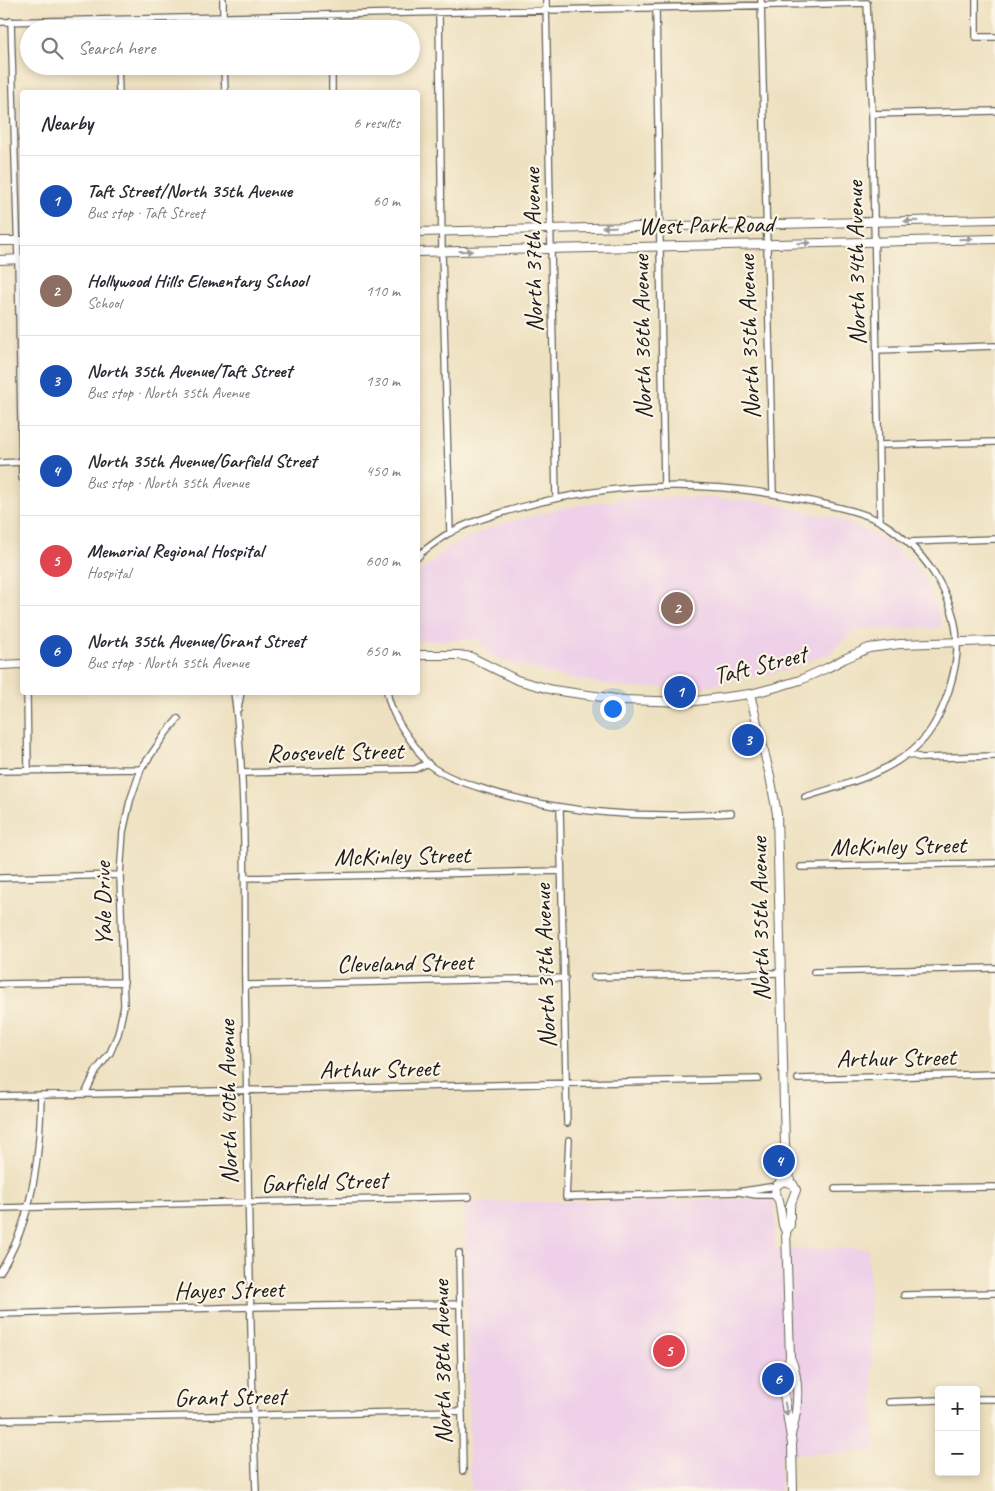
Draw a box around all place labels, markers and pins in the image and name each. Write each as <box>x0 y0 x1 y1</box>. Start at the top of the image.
pin: 2 <box>661 589 693 627</box>
pin: 1 <box>664 673 696 711</box>
pin: 3 <box>732 721 764 759</box>
pin: 4 <box>763 1142 795 1180</box>
pin: 5 <box>653 1332 685 1370</box>
pin: 6 <box>762 1360 794 1398</box>

